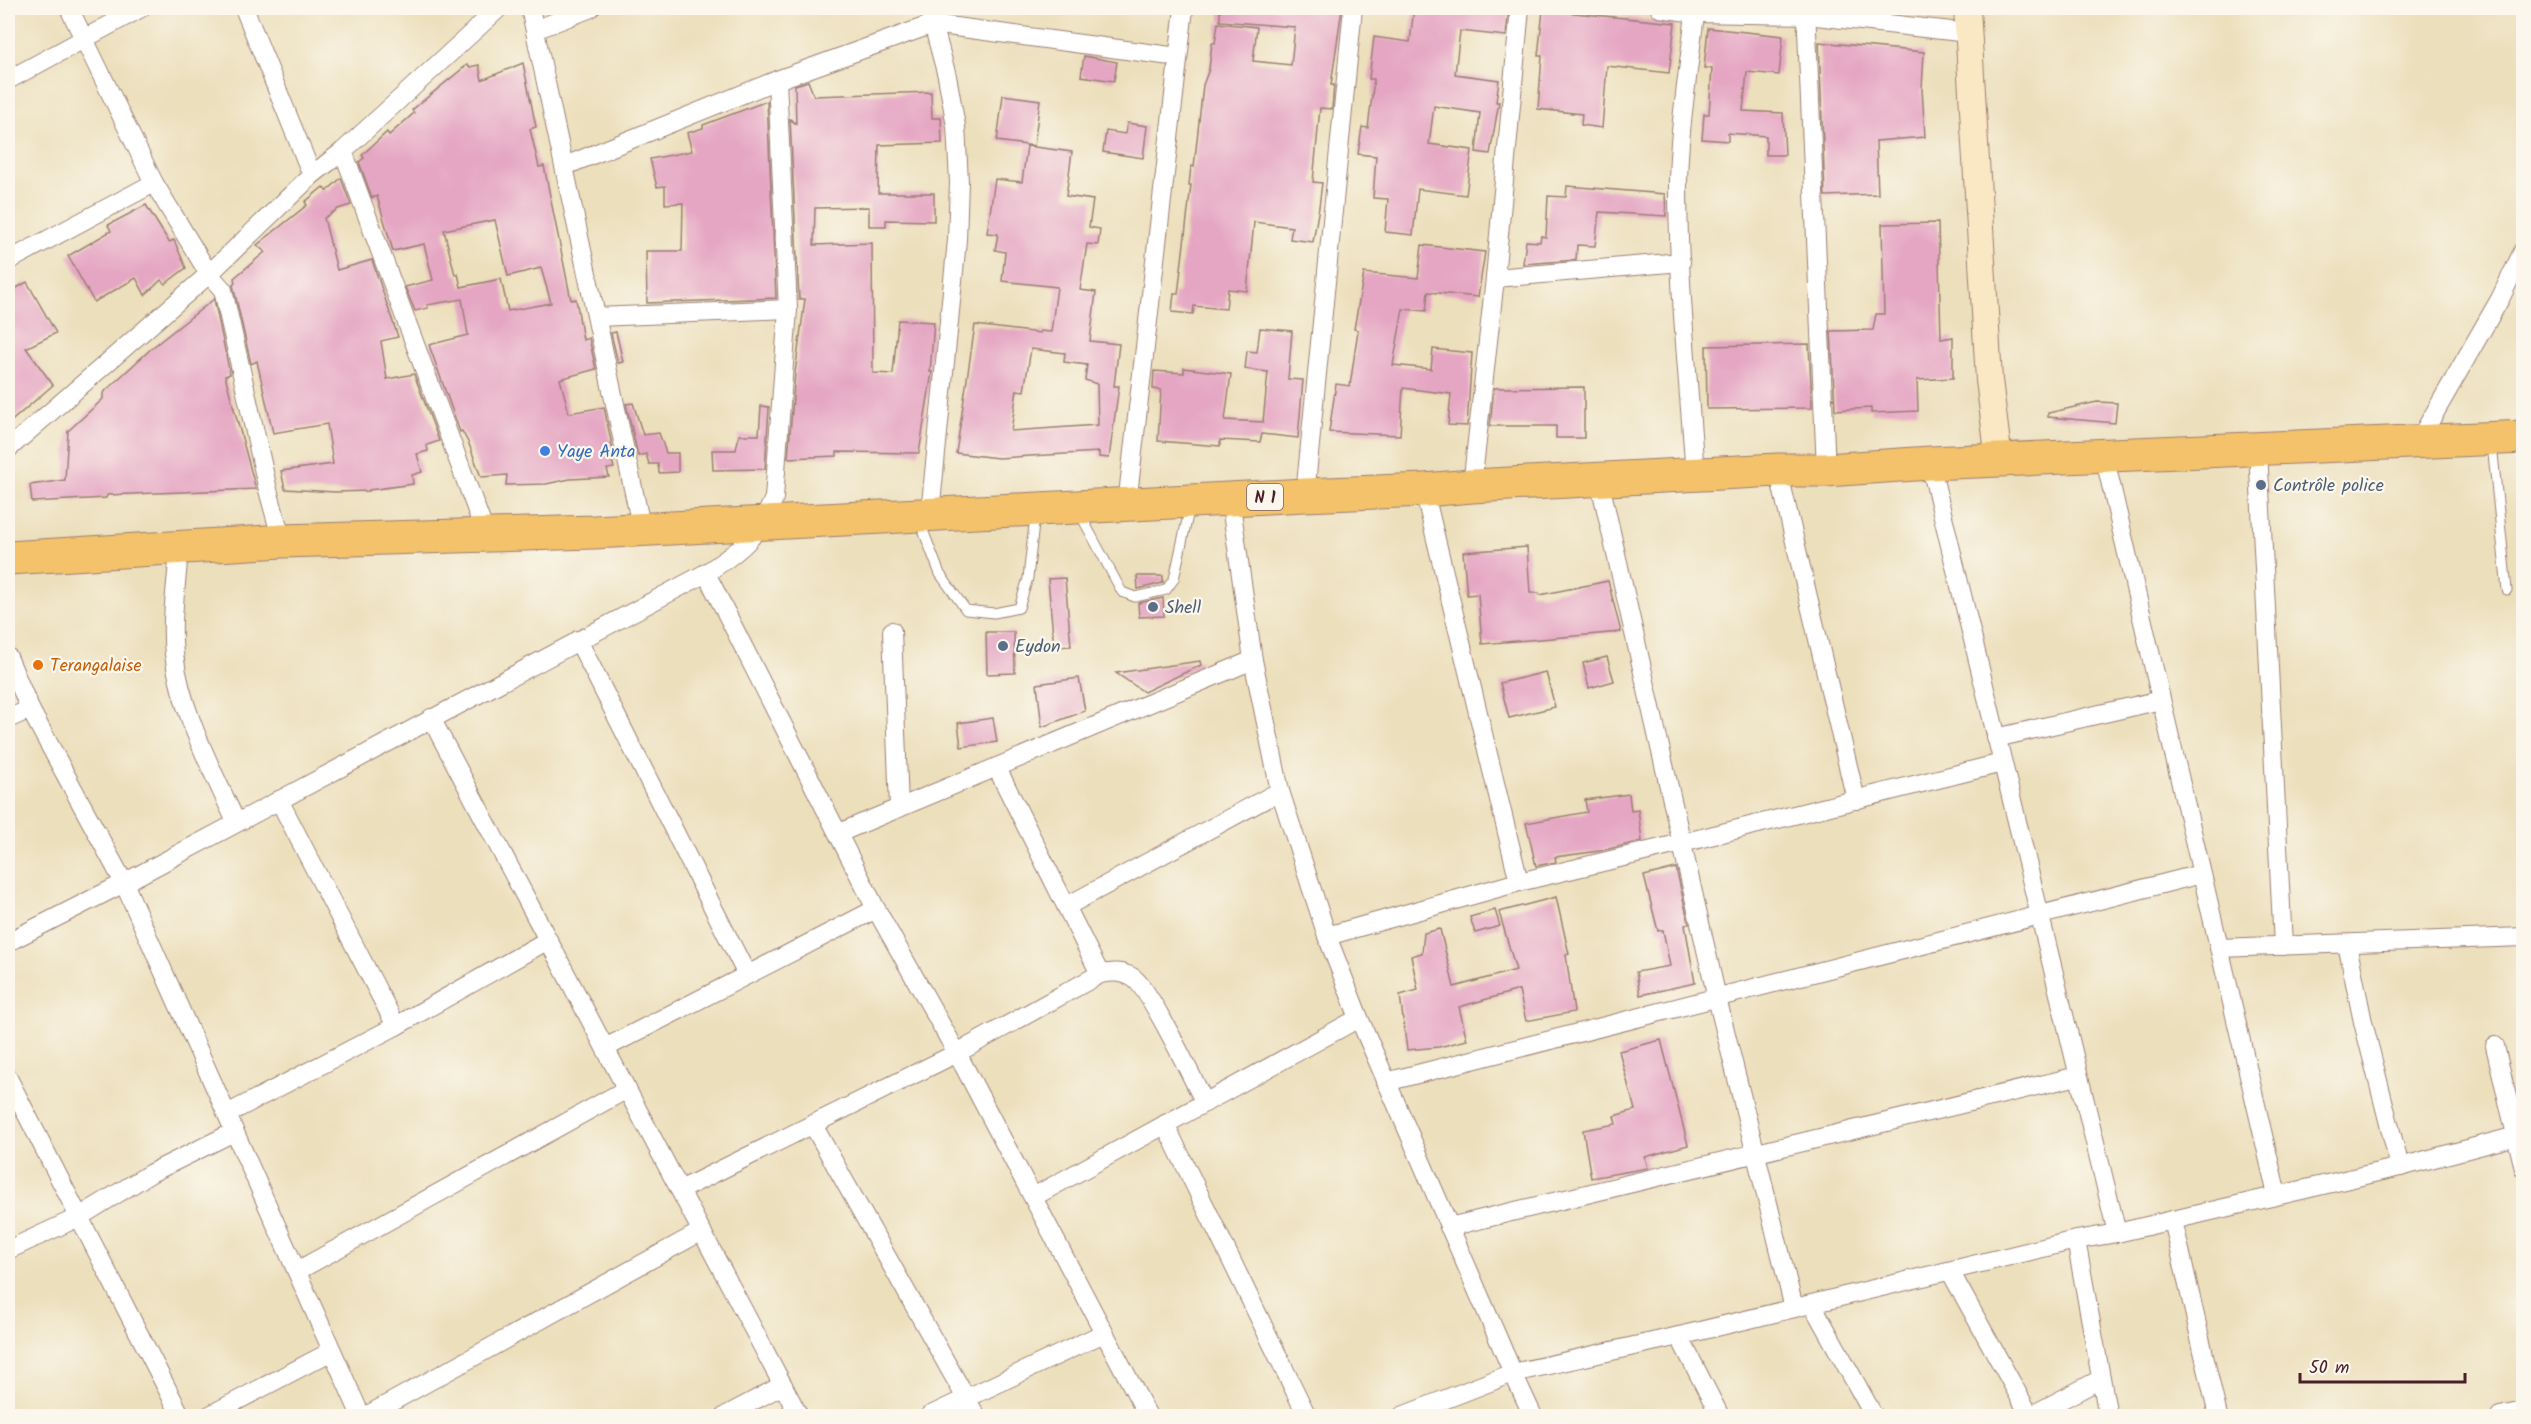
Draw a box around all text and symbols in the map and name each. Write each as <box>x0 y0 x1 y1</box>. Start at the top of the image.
place label: Yaye Anta <box>557 438 636 467</box>
marker: Yaye Anta <box>538 444 552 458</box>
place label: Contrôle police <box>2273 472 2384 501</box>
marker: Contrôle police <box>2254 478 2268 492</box>
road number: N 1 <box>1247 484 1283 510</box>
place label: Shell <box>1165 594 1202 623</box>
marker: Shell <box>1146 600 1160 614</box>
place label: Eydon <box>1015 633 1061 662</box>
marker: Eydon <box>996 639 1010 653</box>
place label: Terangalaise <box>50 652 142 681</box>
marker: Terangalaise <box>31 658 45 672</box>
scale bar <box>2300 1346 2465 1384</box>
text: 50 m <box>2309 1354 2349 1383</box>

